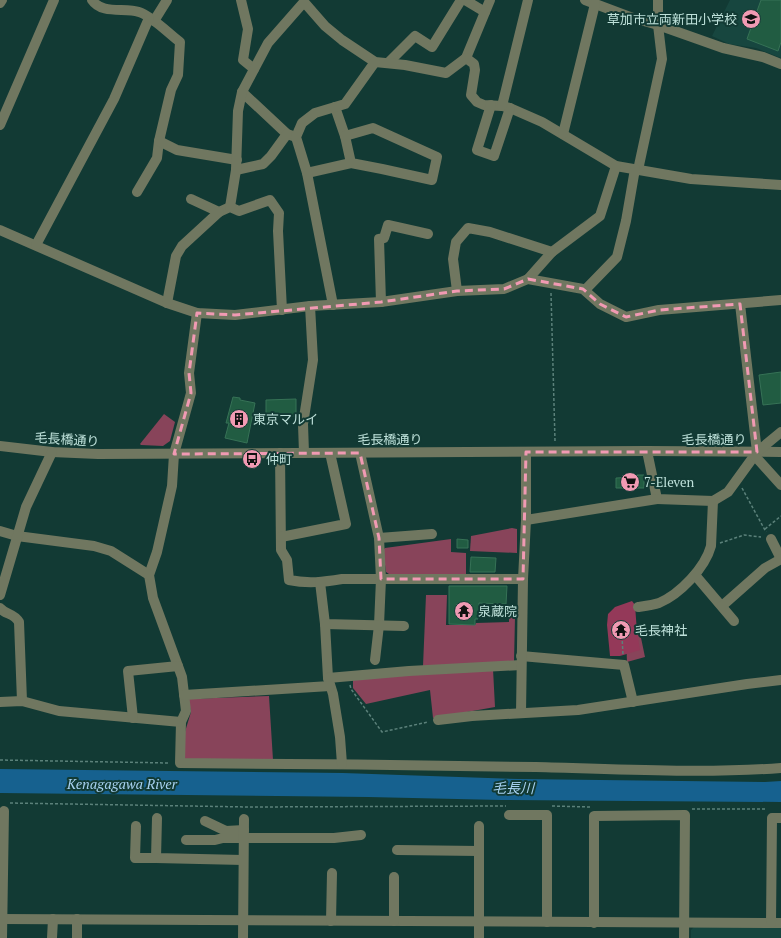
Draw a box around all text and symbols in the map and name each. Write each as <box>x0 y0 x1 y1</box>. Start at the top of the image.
school or university icon: 草加市立両新田小学校 <box>740 8 762 30</box>
place label: 草加市立両新田小学校 <box>607 10 737 28</box>
building icon: 東京マルイ <box>228 408 250 430</box>
place label: 東京マルイ <box>253 410 318 428</box>
street label: 毛長橋通り <box>34 428 100 450</box>
street label: 毛長橋通り <box>357 430 423 448</box>
street label: 毛長橋通り <box>681 430 747 448</box>
bus stop icon: 仲町 <box>241 448 263 470</box>
place label: 仲町 <box>266 450 292 468</box>
supermarket icon: 7-Eleven <box>619 471 641 493</box>
place label: 7-Eleven <box>644 473 694 491</box>
temple icon: 泉蔵院 <box>453 600 475 622</box>
place label: 泉蔵院 <box>478 602 517 620</box>
temple icon: 毛長神社 <box>610 619 632 641</box>
place label: 毛長神社 <box>635 621 687 639</box>
water label: Kenagagawa River <box>66 774 178 793</box>
water label: 毛長川 <box>492 778 536 797</box>

